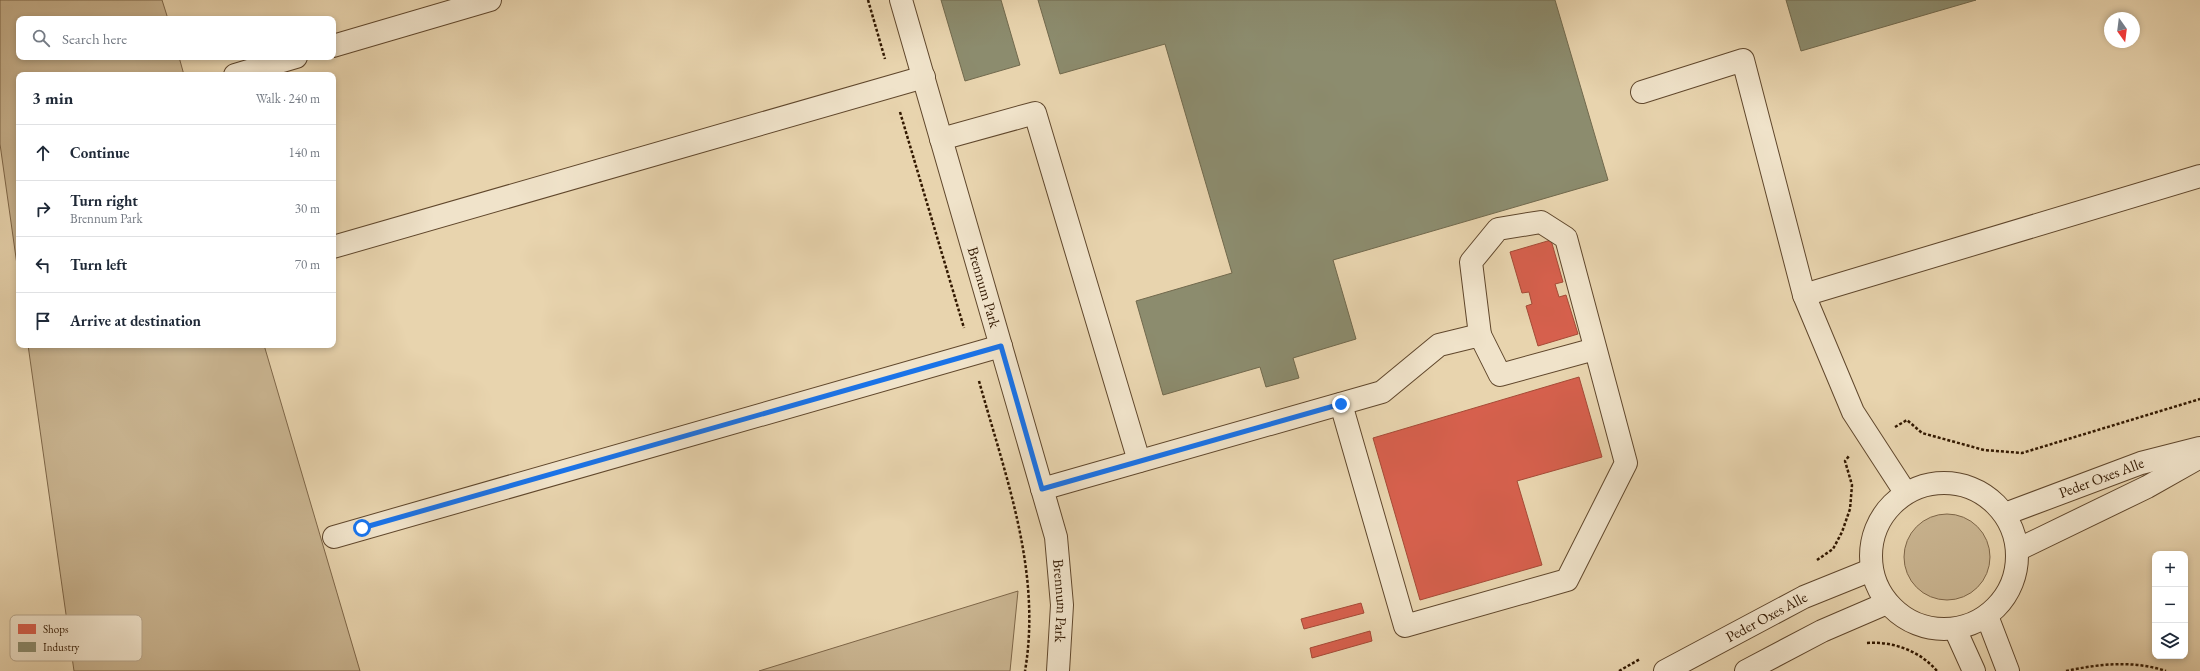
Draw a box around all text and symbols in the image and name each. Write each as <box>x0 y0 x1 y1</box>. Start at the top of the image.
north arrow <box>2104 12 2140 48</box>
search box <box>16 16 336 60</box>
icon: search <box>30 27 52 49</box>
text: Search here <box>62 29 127 48</box>
text: 3 min <box>32 87 73 109</box>
text: Walk · 240 m <box>256 90 320 107</box>
icon: ahead <box>32 142 54 164</box>
text: Continue <box>70 143 130 162</box>
text: 140 m <box>289 144 320 161</box>
text: Turn right <box>70 191 138 210</box>
icon: right <box>32 198 54 220</box>
text: 30 m <box>295 200 320 217</box>
text: Brennum Park <box>70 210 143 227</box>
street label: Brennum Park <box>964 244 1005 331</box>
icon: left <box>32 254 54 276</box>
text: Turn left <box>70 255 127 274</box>
text: 70 m <box>295 256 320 273</box>
icon: arrive <box>32 310 54 332</box>
text: Arrive at destination <box>70 311 201 330</box>
route end <box>1332 395 1350 413</box>
street label: Peder Oxes Alle <box>2056 453 2147 502</box>
route start <box>353 519 371 537</box>
map controls <box>2152 551 2188 659</box>
button: + <box>2152 551 2188 587</box>
street label: Brennum Park <box>1049 558 1072 644</box>
street label: Peder Oxes Alle <box>1722 587 1810 646</box>
button: − <box>2152 587 2188 623</box>
legend <box>10 615 142 661</box>
text: Shops <box>43 622 69 636</box>
button: layers <box>2152 623 2188 659</box>
text: Industry <box>43 640 80 654</box>

